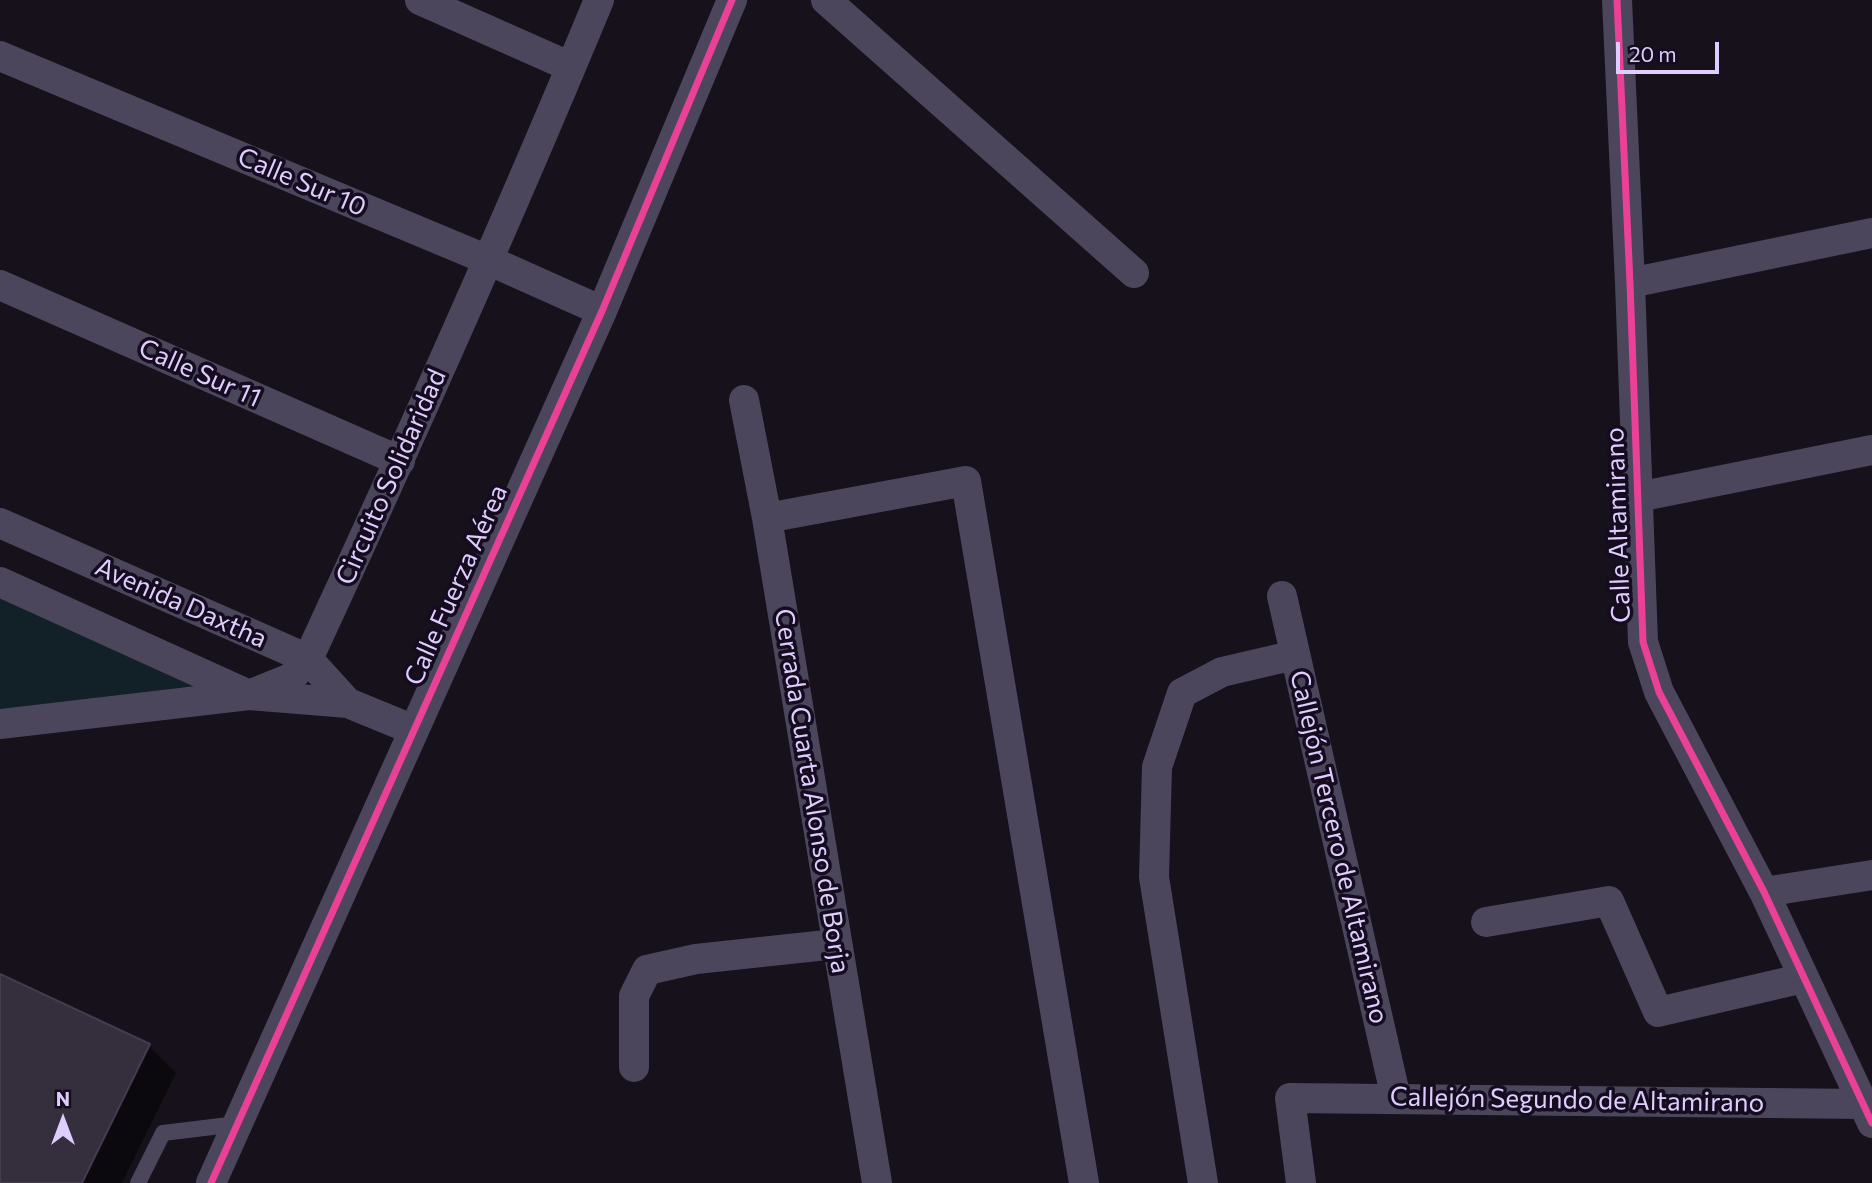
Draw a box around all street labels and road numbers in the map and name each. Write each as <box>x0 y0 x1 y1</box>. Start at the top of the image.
street label: Calle Sur 10 <box>233 141 371 223</box>
street label: Calle Sur 11 <box>134 332 266 414</box>
street label: Circuito Solidaridad <box>329 364 453 590</box>
street label: Calle Altamirano <box>1599 427 1637 623</box>
street label: Calle Fuerza Aérea <box>398 480 514 690</box>
street label: Avenida Daxtha <box>90 551 272 655</box>
street label: Cerrada Cuarta Alonso de Borja <box>768 606 856 976</box>
street label: Callejón Tercero de Altamirano <box>1283 667 1395 1027</box>
street label: Callejón Segundo de Altamirano <box>1390 1081 1764 1119</box>

